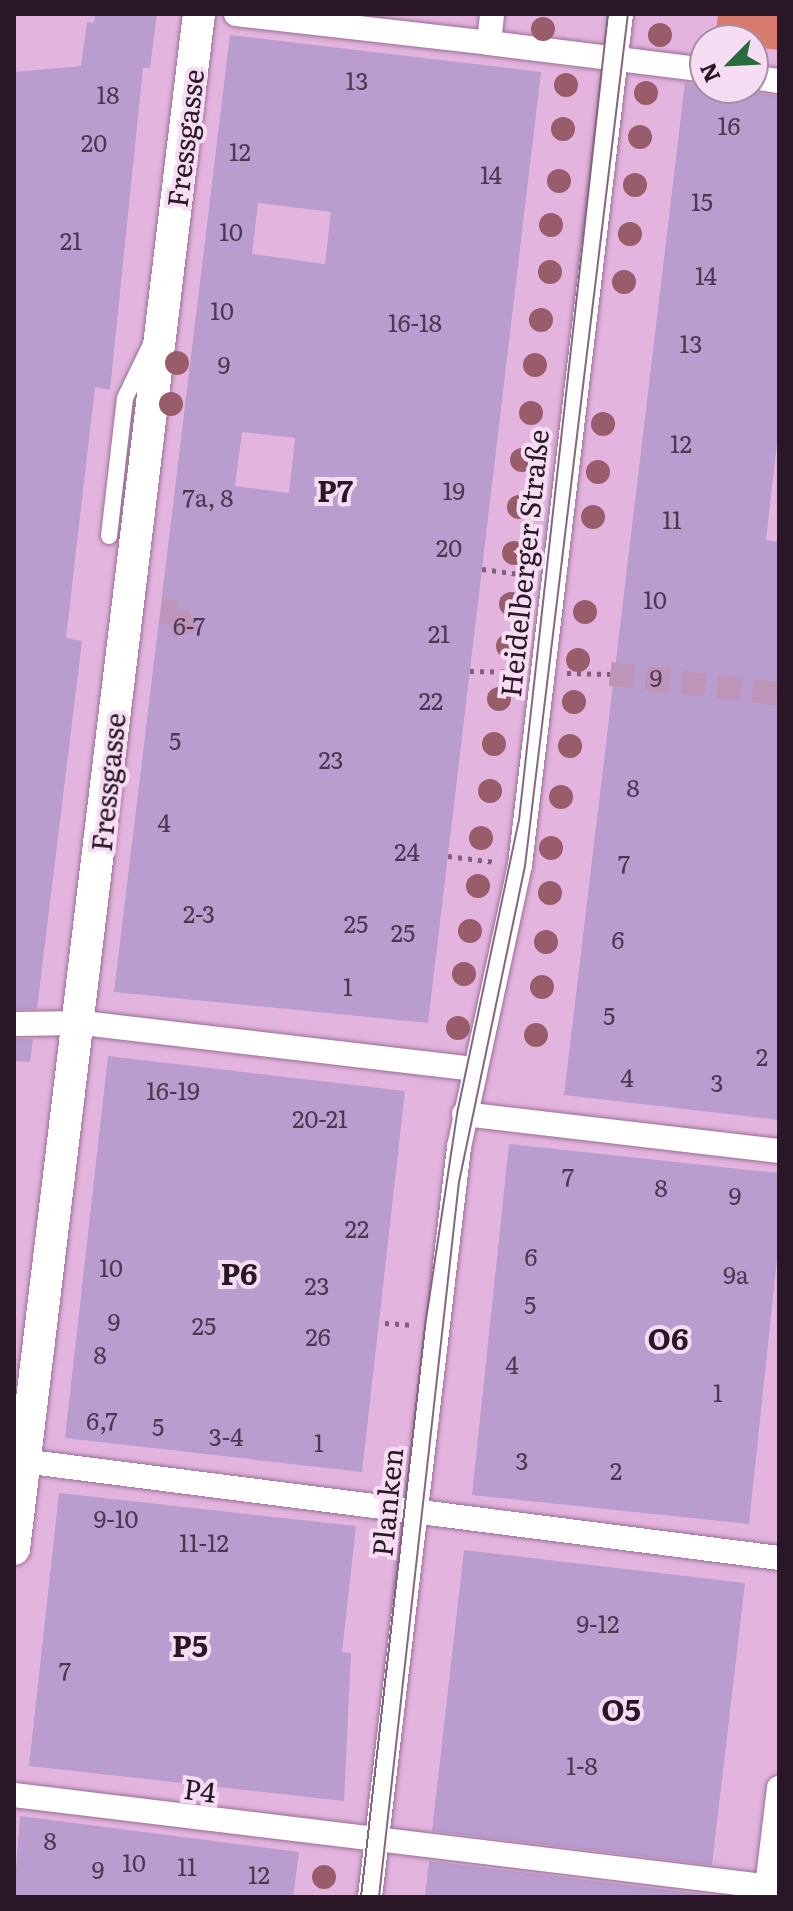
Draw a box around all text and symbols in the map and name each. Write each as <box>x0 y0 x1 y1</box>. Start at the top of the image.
north arrow <box>689 24 769 104</box>
text: N <box>690 58 727 88</box>
house number: 13 <box>346 66 368 94</box>
street label: Fressgasse <box>159 67 209 209</box>
house number: 18 <box>97 80 119 108</box>
house number: 16 <box>718 111 740 139</box>
house number: 20 <box>81 128 107 156</box>
house number: 12 <box>229 137 251 165</box>
house number: 14 <box>480 160 502 188</box>
house number: 15 <box>691 187 713 215</box>
house number: 10 <box>219 217 243 245</box>
house number: 21 <box>60 226 82 254</box>
house number: 14 <box>695 261 717 289</box>
house number: 10 <box>210 296 234 324</box>
house number: 16-18 <box>388 308 442 336</box>
house number: 13 <box>680 329 702 357</box>
house number: 9 <box>218 350 230 378</box>
street label: Heidelberger Straße <box>492 427 554 699</box>
house number: 12 <box>670 429 692 457</box>
district label: P7 <box>317 471 353 507</box>
house number: 19 <box>443 476 465 504</box>
house number: 7a, 8 <box>183 483 233 511</box>
house number: 11 <box>662 505 682 533</box>
house number: 20 <box>436 533 462 561</box>
house number: 10 <box>643 585 667 613</box>
house number: 6-7 <box>173 611 205 639</box>
house number: 21 <box>428 619 450 647</box>
house number: 9 <box>650 663 662 691</box>
house number: 22 <box>419 686 443 714</box>
street label: Fressgasse <box>83 711 131 853</box>
house number: 5 <box>169 726 181 754</box>
house number: 23 <box>318 745 344 773</box>
house number: 8 <box>626 773 640 801</box>
house number: 4 <box>157 808 171 836</box>
house number: 24 <box>394 837 420 865</box>
house number: 7 <box>618 849 630 877</box>
house number: 2-3 <box>183 899 215 927</box>
house number: 25 <box>344 909 368 937</box>
house number: 25 <box>391 918 415 946</box>
house number: 6 <box>612 925 624 953</box>
house number: 1 <box>343 972 353 1000</box>
house number: 5 <box>603 1001 615 1029</box>
house number: 2 <box>756 1042 768 1070</box>
house number: 4 <box>620 1063 634 1091</box>
house number: 3 <box>710 1068 724 1096</box>
house number: 16-19 <box>146 1076 200 1104</box>
house number: 20-21 <box>292 1104 348 1132</box>
house number: 7 <box>562 1162 574 1190</box>
house number: 8 <box>654 1173 668 1201</box>
house number: 9 <box>729 1181 741 1209</box>
house number: 22 <box>345 1214 369 1242</box>
house number: 6 <box>525 1242 537 1270</box>
house number: 10 <box>99 1253 123 1281</box>
district label: P6 <box>220 1254 258 1290</box>
house number: 9a <box>723 1260 749 1288</box>
house number: 23 <box>304 1271 330 1299</box>
house number: 5 <box>524 1290 536 1318</box>
house number: 9 <box>108 1307 120 1335</box>
house number: 25 <box>192 1311 216 1339</box>
district label: O6 <box>648 1319 688 1355</box>
house number: 26 <box>305 1322 331 1350</box>
house number: 8 <box>93 1340 107 1368</box>
house number: 4 <box>505 1350 519 1378</box>
house number: 1 <box>713 1378 723 1406</box>
house number: 6,7 <box>86 1406 118 1434</box>
house number: 5 <box>152 1412 164 1440</box>
house number: 3-4 <box>209 1422 243 1450</box>
house number: 1 <box>314 1428 324 1456</box>
street label: Planken <box>364 1446 408 1558</box>
house number: 3 <box>515 1446 529 1474</box>
house number: 2 <box>610 1456 622 1484</box>
house number: 9-10 <box>94 1504 138 1532</box>
house number: 11-12 <box>179 1528 229 1556</box>
house number: 9-12 <box>577 1609 619 1637</box>
district label: P5 <box>172 1626 208 1662</box>
house number: 7 <box>59 1656 71 1684</box>
district label: O5 <box>601 1690 641 1726</box>
house number: 1-8 <box>566 1751 598 1779</box>
street label: P4 <box>182 1770 218 1808</box>
house number: 8 <box>43 1826 57 1854</box>
house number: 10 <box>122 1848 146 1876</box>
house number: 11 <box>177 1852 197 1880</box>
house number: 9 <box>92 1855 104 1883</box>
house number: 12 <box>248 1860 270 1888</box>

